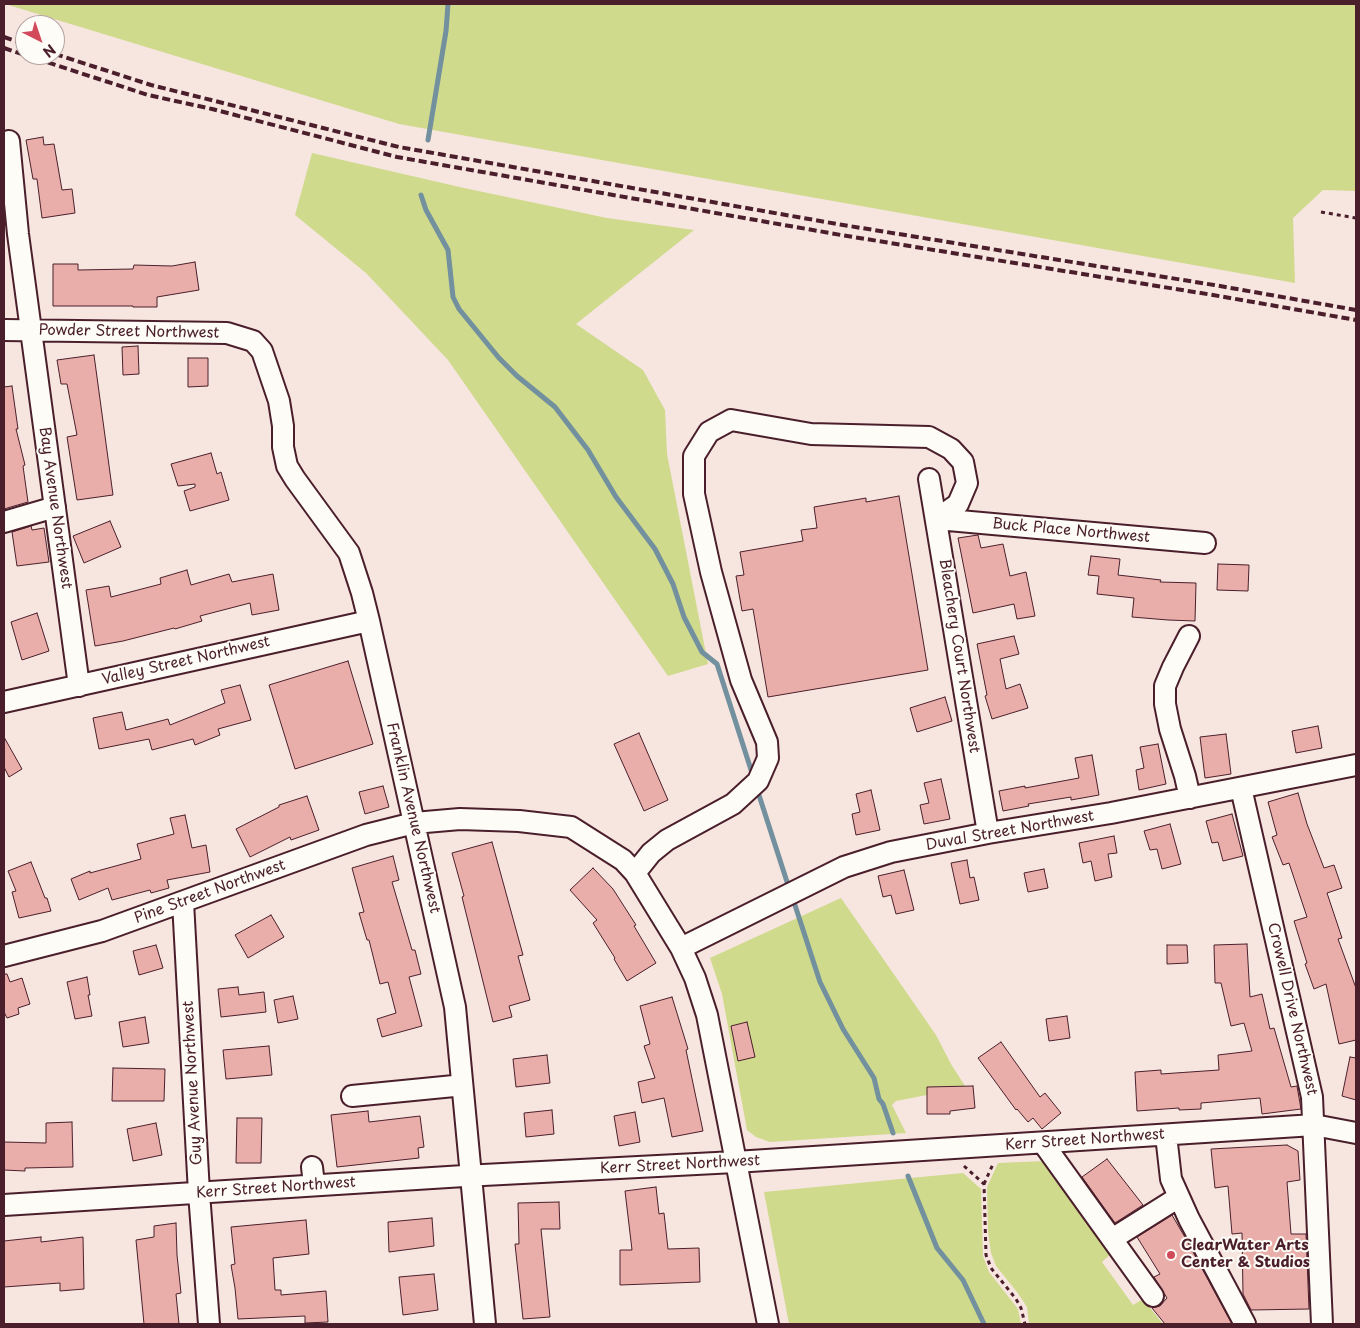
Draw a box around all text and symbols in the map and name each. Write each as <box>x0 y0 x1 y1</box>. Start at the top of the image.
north arrow <box>15 15 65 65</box>
text: N <box>38 39 61 63</box>
street label: Powder Street Northwest <box>38 321 220 343</box>
street label: Bay Avenue Northwest <box>35 426 75 590</box>
street label: Buck Place Northwest <box>991 515 1151 547</box>
street label: Bleachery Court Northwest <box>935 557 983 755</box>
street label: Valley Street Northwest <box>100 633 272 689</box>
street label: Franklin Avenue Northwest <box>382 721 444 915</box>
street label: Duval Street Northwest <box>924 807 1096 855</box>
street label: Pine Street Northwest <box>132 856 288 928</box>
street label: Crowell Drive Northwest <box>1263 921 1321 1097</box>
street label: Guy Avenue Northwest <box>180 1000 206 1166</box>
street label: Kerr Street Northwest <box>1005 1125 1165 1155</box>
street label: Kerr Street Northwest <box>600 1152 760 1178</box>
street label: Kerr Street Northwest <box>196 1173 356 1203</box>
place label: ClearWater Arts Center & Studios <box>1181 1237 1310 1272</box>
marker: ClearWater Arts Center & Studios <box>1165 1249 1177 1261</box>

